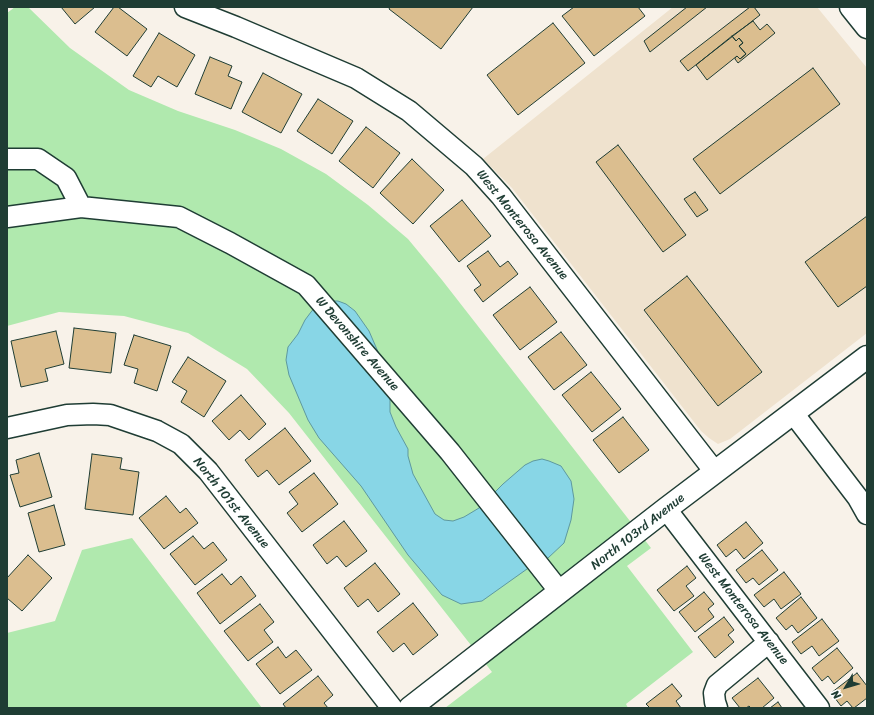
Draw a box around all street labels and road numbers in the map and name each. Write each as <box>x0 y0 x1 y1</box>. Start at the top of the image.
street label: West Monterosa Avenue <box>473 167 571 283</box>
street label: W Devonshire Avenue <box>312 294 402 394</box>
street label: North 101st Avenue <box>189 454 273 552</box>
street label: North 103rd Avenue <box>588 491 688 573</box>
street label: West Monterosa Avenue <box>695 550 791 668</box>

